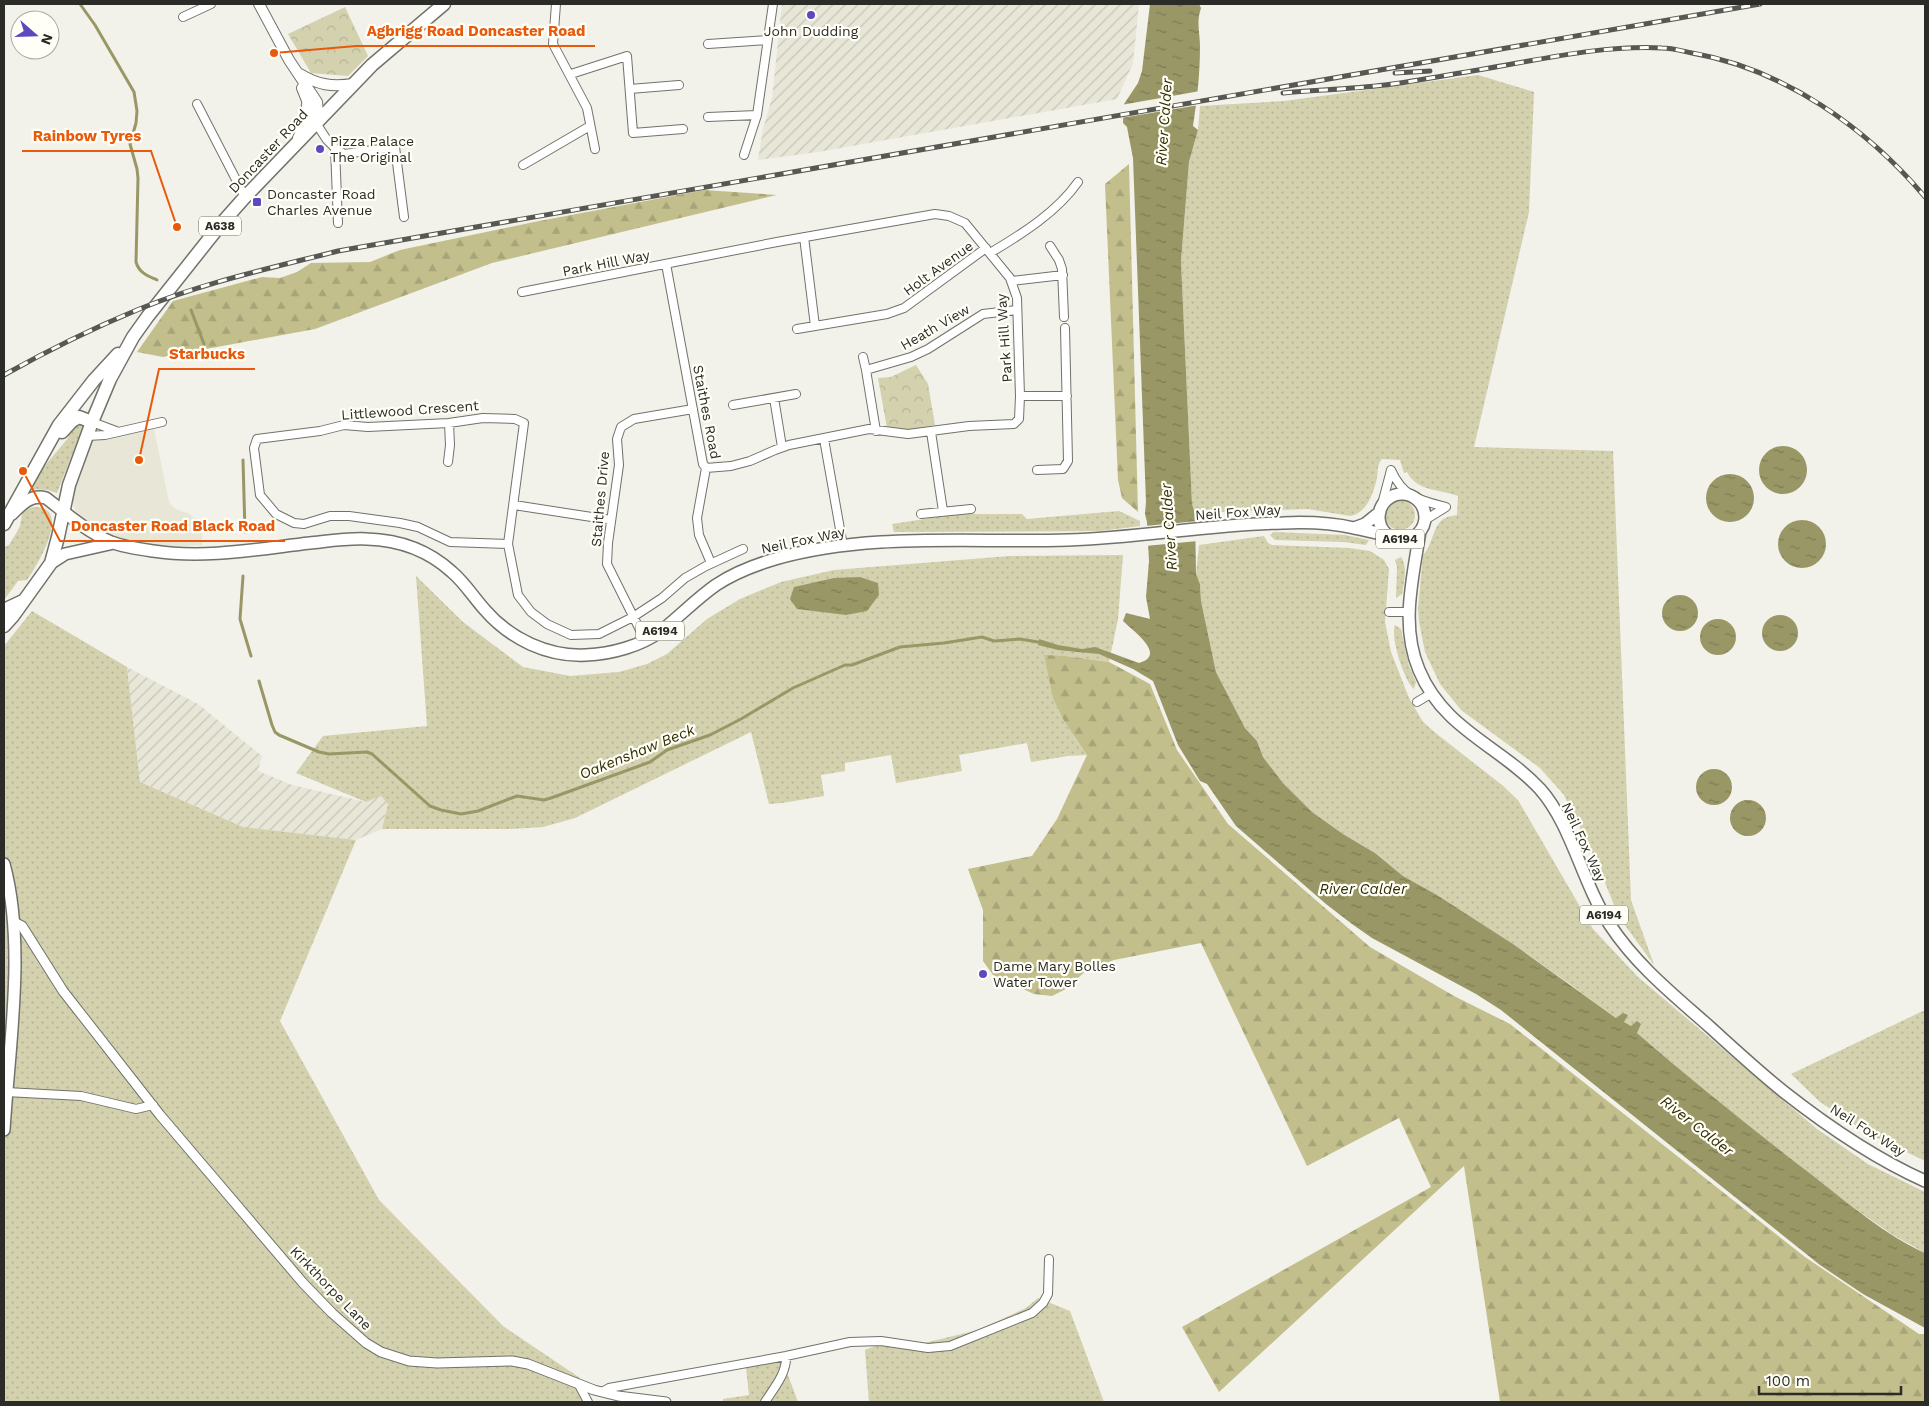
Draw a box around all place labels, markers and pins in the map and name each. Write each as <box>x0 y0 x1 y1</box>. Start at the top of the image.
marker: John Dudding <box>805 9 817 21</box>
callout: Agbrigg Road Doncaster Road <box>356 16 595 46</box>
place label: John Dudding <box>764 23 859 39</box>
callout: Rainbow Tyres <box>22 121 151 151</box>
place label: Pizza Palace The Original <box>330 133 414 165</box>
marker: Pizza Palace The Original <box>314 143 326 155</box>
place label: Doncaster Road Charles Avenue <box>267 186 376 218</box>
marker: Doncaster Road Charles Avenue <box>251 196 263 208</box>
callout: Starbucks <box>159 339 255 369</box>
callout: Doncaster Road Black Road <box>60 511 285 541</box>
place label: Dame Mary Bolles Water Tower <box>993 958 1116 990</box>
marker: Dame Mary Bolles Water Tower <box>977 968 989 980</box>

